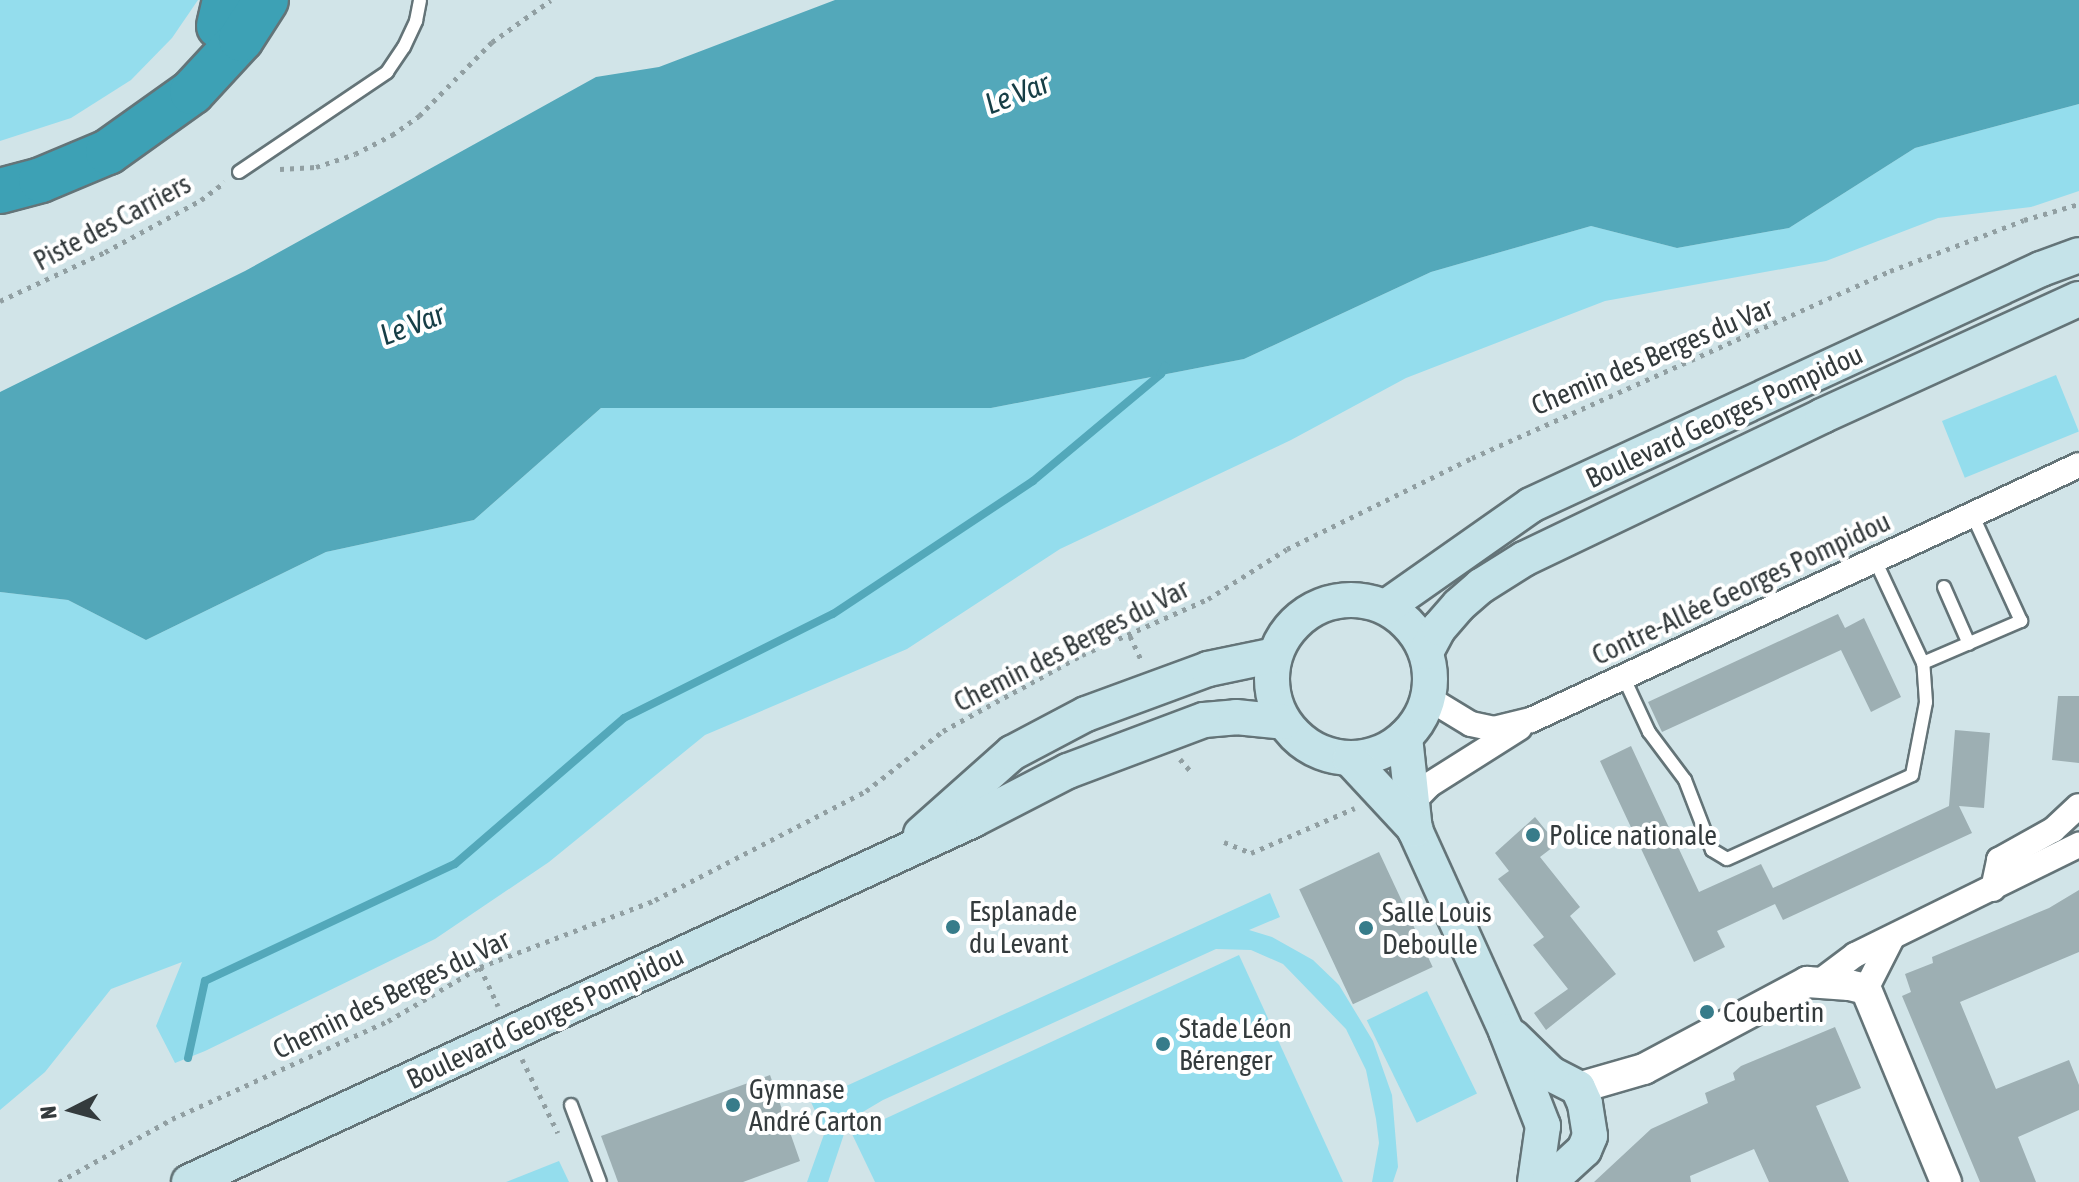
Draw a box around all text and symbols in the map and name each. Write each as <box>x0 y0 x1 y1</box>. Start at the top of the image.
water label: Le Var <box>980 64 1054 122</box>
street label: Piste des Carriers <box>28 167 196 277</box>
street label: Chemin des Berges du Var <box>1526 290 1778 422</box>
water label: Le Var <box>375 295 449 353</box>
street label: Boulevard Georges Pompidou <box>1580 337 1868 495</box>
street label: Contre-Allée Georges Pompidou <box>1587 504 1895 672</box>
street label: Chemin des Berges du Var <box>948 571 1194 719</box>
place label: Police nationale <box>1549 818 1717 852</box>
marker: Police nationale <box>1524 826 1542 844</box>
place label: Esplanade du Levant <box>969 894 1077 960</box>
place label: Salle Louis Deboulle <box>1382 895 1492 961</box>
marker: Esplanade du Levant <box>944 918 962 936</box>
marker: Salle Louis Deboulle <box>1357 919 1375 937</box>
street label: Chemin des Berges du Var <box>267 922 515 1066</box>
street label: Boulevard Georges Pompidou <box>401 938 689 1096</box>
place label: Coubertin <box>1723 995 1824 1029</box>
marker: Coubertin <box>1698 1003 1716 1021</box>
place label: Stade Léon Bérenger <box>1179 1011 1292 1077</box>
marker: Stade Léon Bérenger <box>1154 1035 1172 1053</box>
north arrow <box>32 1070 112 1150</box>
place label: Gymnase André Carton <box>749 1072 883 1138</box>
marker: Gymnase André Carton <box>724 1096 742 1114</box>
text: N <box>35 1105 62 1120</box>

